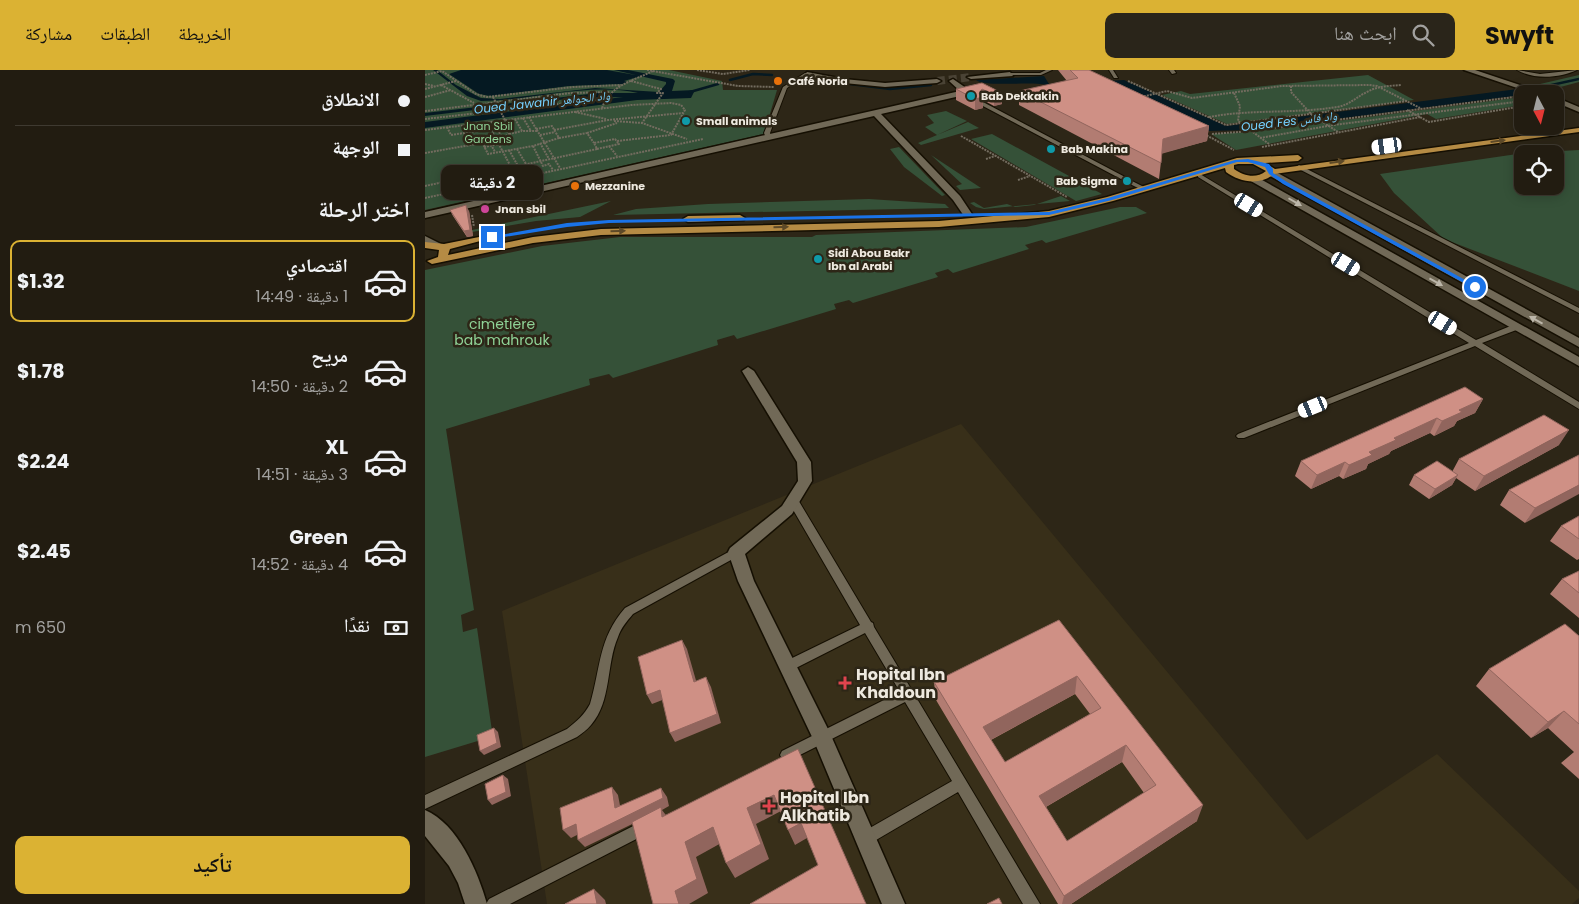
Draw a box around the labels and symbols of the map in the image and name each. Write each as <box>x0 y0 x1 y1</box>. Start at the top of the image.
place label: Café Noria <box>788 73 848 89</box>
marker: Café Noria <box>772 75 784 87</box>
north arrow <box>1514 85 1564 135</box>
water label: Oued Jawahir واد الجواهر <box>473 86 611 118</box>
place label: Bab Dekkakin <box>981 88 1059 104</box>
marker: Bab Dekkakin <box>965 90 977 102</box>
water label: Oued Fes واد فاس <box>1240 107 1338 135</box>
place label: Small animals <box>696 113 777 129</box>
marker: Small animals <box>680 115 692 127</box>
park label: Jnan Sbil Gardens <box>463 118 513 147</box>
car <box>1371 136 1402 156</box>
one-way arrow <box>1490 136 1506 144</box>
place label: Bab Makina <box>1061 141 1128 157</box>
marker: Bab Makina <box>1045 143 1057 155</box>
one-way arrow <box>1329 158 1345 166</box>
callout: 2 دقيقة <box>441 164 543 200</box>
place label: Bab Sigma <box>1056 173 1117 189</box>
marker: Bab Sigma <box>1121 175 1133 187</box>
place label: Mezzanine <box>585 178 645 194</box>
marker: Mezzanine <box>569 180 581 192</box>
car <box>1232 191 1265 219</box>
one-way arrow <box>1288 197 1301 206</box>
place label: Jnan sbil <box>495 201 546 217</box>
marker: Jnan sbil <box>479 203 491 215</box>
one-way arrow <box>773 223 789 231</box>
route end <box>481 226 503 248</box>
one-way arrow <box>610 227 626 235</box>
place label: Sidi Abou Bakr Ibn al Arabi <box>828 245 910 274</box>
car <box>1329 250 1362 278</box>
marker: Sidi Abou Bakr Ibn al Arabi <box>812 253 824 265</box>
route start <box>1464 276 1486 298</box>
one-way arrow <box>1428 278 1443 286</box>
car <box>1426 309 1459 337</box>
park label: cimetière bab mahrouk <box>454 314 550 350</box>
one-way arrow <box>1529 316 1544 324</box>
car <box>1296 394 1329 420</box>
place label: Hopital Ibn Khaldoun <box>856 663 945 704</box>
marker: Hopital Ibn Khaldoun <box>838 676 852 690</box>
place label: Hopital Ibn Alkhatib <box>780 786 869 827</box>
marker: Hopital Ibn Alkhatib <box>762 799 776 813</box>

